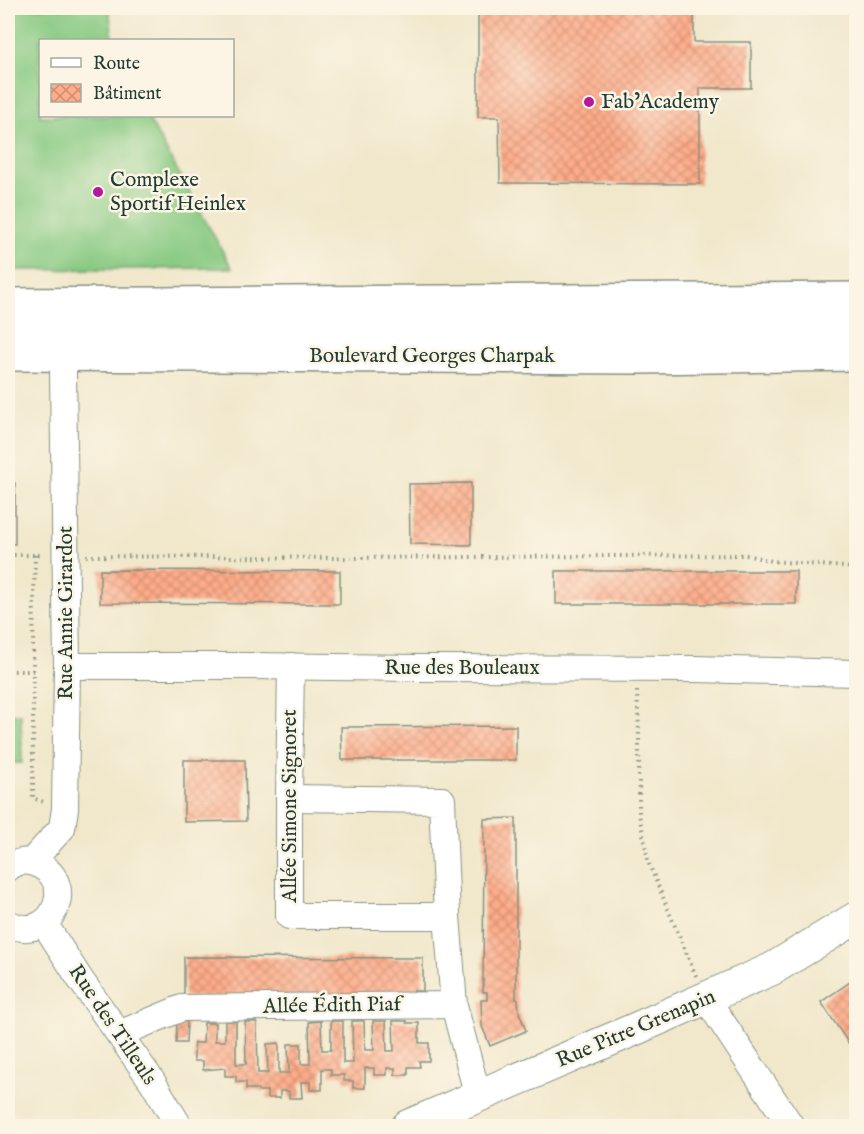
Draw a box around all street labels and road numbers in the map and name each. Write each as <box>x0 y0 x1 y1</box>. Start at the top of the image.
street label: Boulevard Georges Charpak <box>309 343 556 370</box>
street label: Rue Annie Girardot <box>53 526 80 700</box>
street label: Rue des Bouleaux <box>384 655 540 682</box>
street label: Allée Simone Signoret <box>277 709 304 904</box>
street label: Rue des Tilleuls <box>62 960 162 1090</box>
street label: Rue Pitre Grenapin <box>552 983 720 1075</box>
street label: Allée Édith Piaf <box>262 990 405 1021</box>

